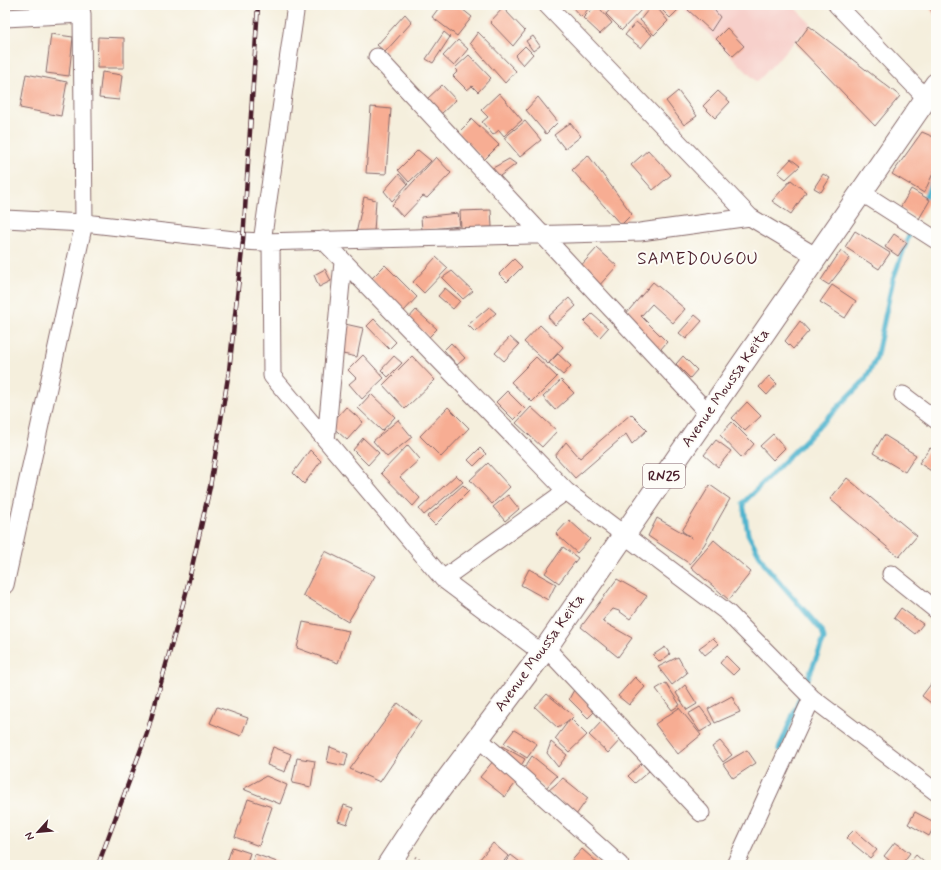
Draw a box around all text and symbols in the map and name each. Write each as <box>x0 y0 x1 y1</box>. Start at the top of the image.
district label: SAMEDOUGOU <box>637 248 759 270</box>
street label: Avenue Moussa Keïta <box>677 324 775 451</box>
road number: RN25 <box>643 464 685 488</box>
street label: Avenue Moussa Keïta <box>490 590 590 716</box>
north arrow <box>18 812 58 852</box>
text: N <box>22 830 38 843</box>

